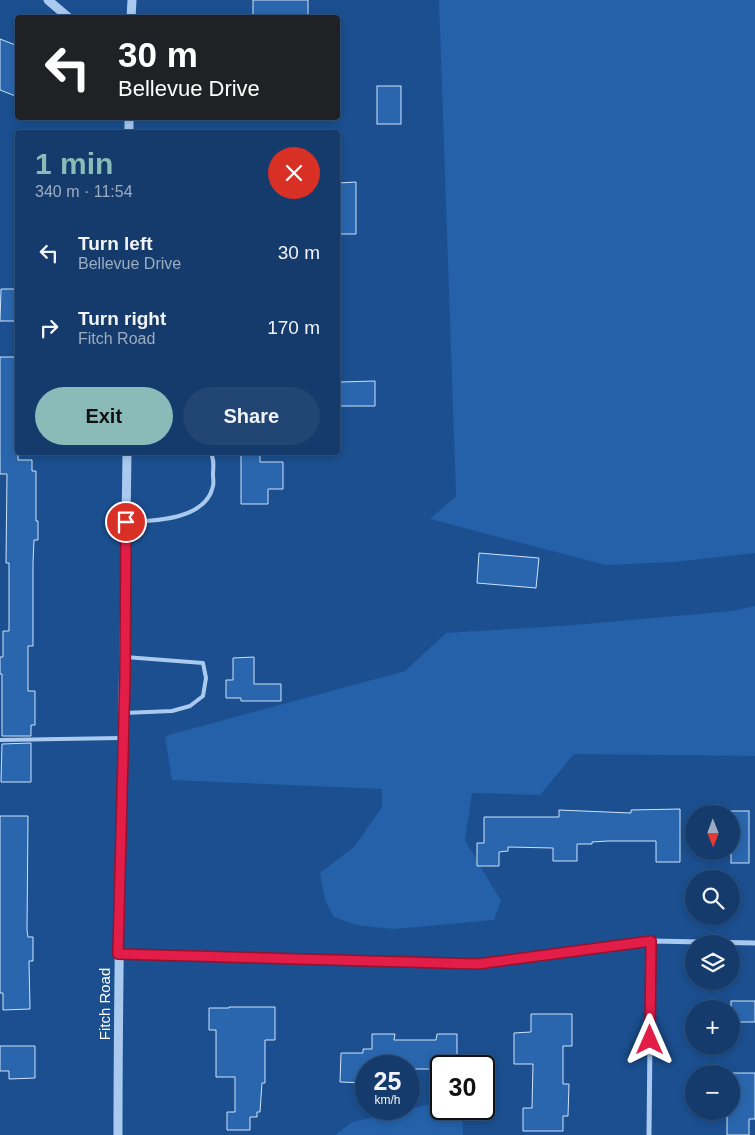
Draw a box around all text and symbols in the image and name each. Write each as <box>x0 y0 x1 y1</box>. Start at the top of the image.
icon: left <box>35 35 100 100</box>
text: 30 m <box>118 35 198 74</box>
text: Bellevue Drive <box>118 76 260 101</box>
text: 1 min <box>35 147 113 180</box>
button: close <box>268 147 320 199</box>
text: 340 m · 11:54 <box>35 183 133 200</box>
text: Turn left <box>78 233 153 254</box>
icon: left <box>35 239 63 267</box>
text: 30 m <box>278 242 320 263</box>
text: Bellevue Drive <box>78 255 181 272</box>
text: Turn right <box>78 308 166 329</box>
icon: right <box>35 314 63 342</box>
text: 170 m <box>267 317 320 338</box>
text: Fitch Road <box>78 330 155 347</box>
button: Exit <box>35 387 173 445</box>
button: Share <box>183 387 320 445</box>
pin <box>105 501 147 543</box>
icon: arrive <box>112 508 140 536</box>
north arrow <box>685 805 740 860</box>
map controls <box>685 805 740 1120</box>
button: search <box>685 870 740 925</box>
button: layers <box>685 935 740 990</box>
street label: Fitch Road <box>96 968 113 1040</box>
button: + <box>685 1000 740 1055</box>
position arrow <box>623 1013 675 1065</box>
speed limit sign: 30 <box>430 1055 495 1120</box>
button: − <box>685 1065 740 1120</box>
text: 25 <box>374 1067 401 1095</box>
text: km/h <box>374 1093 401 1107</box>

